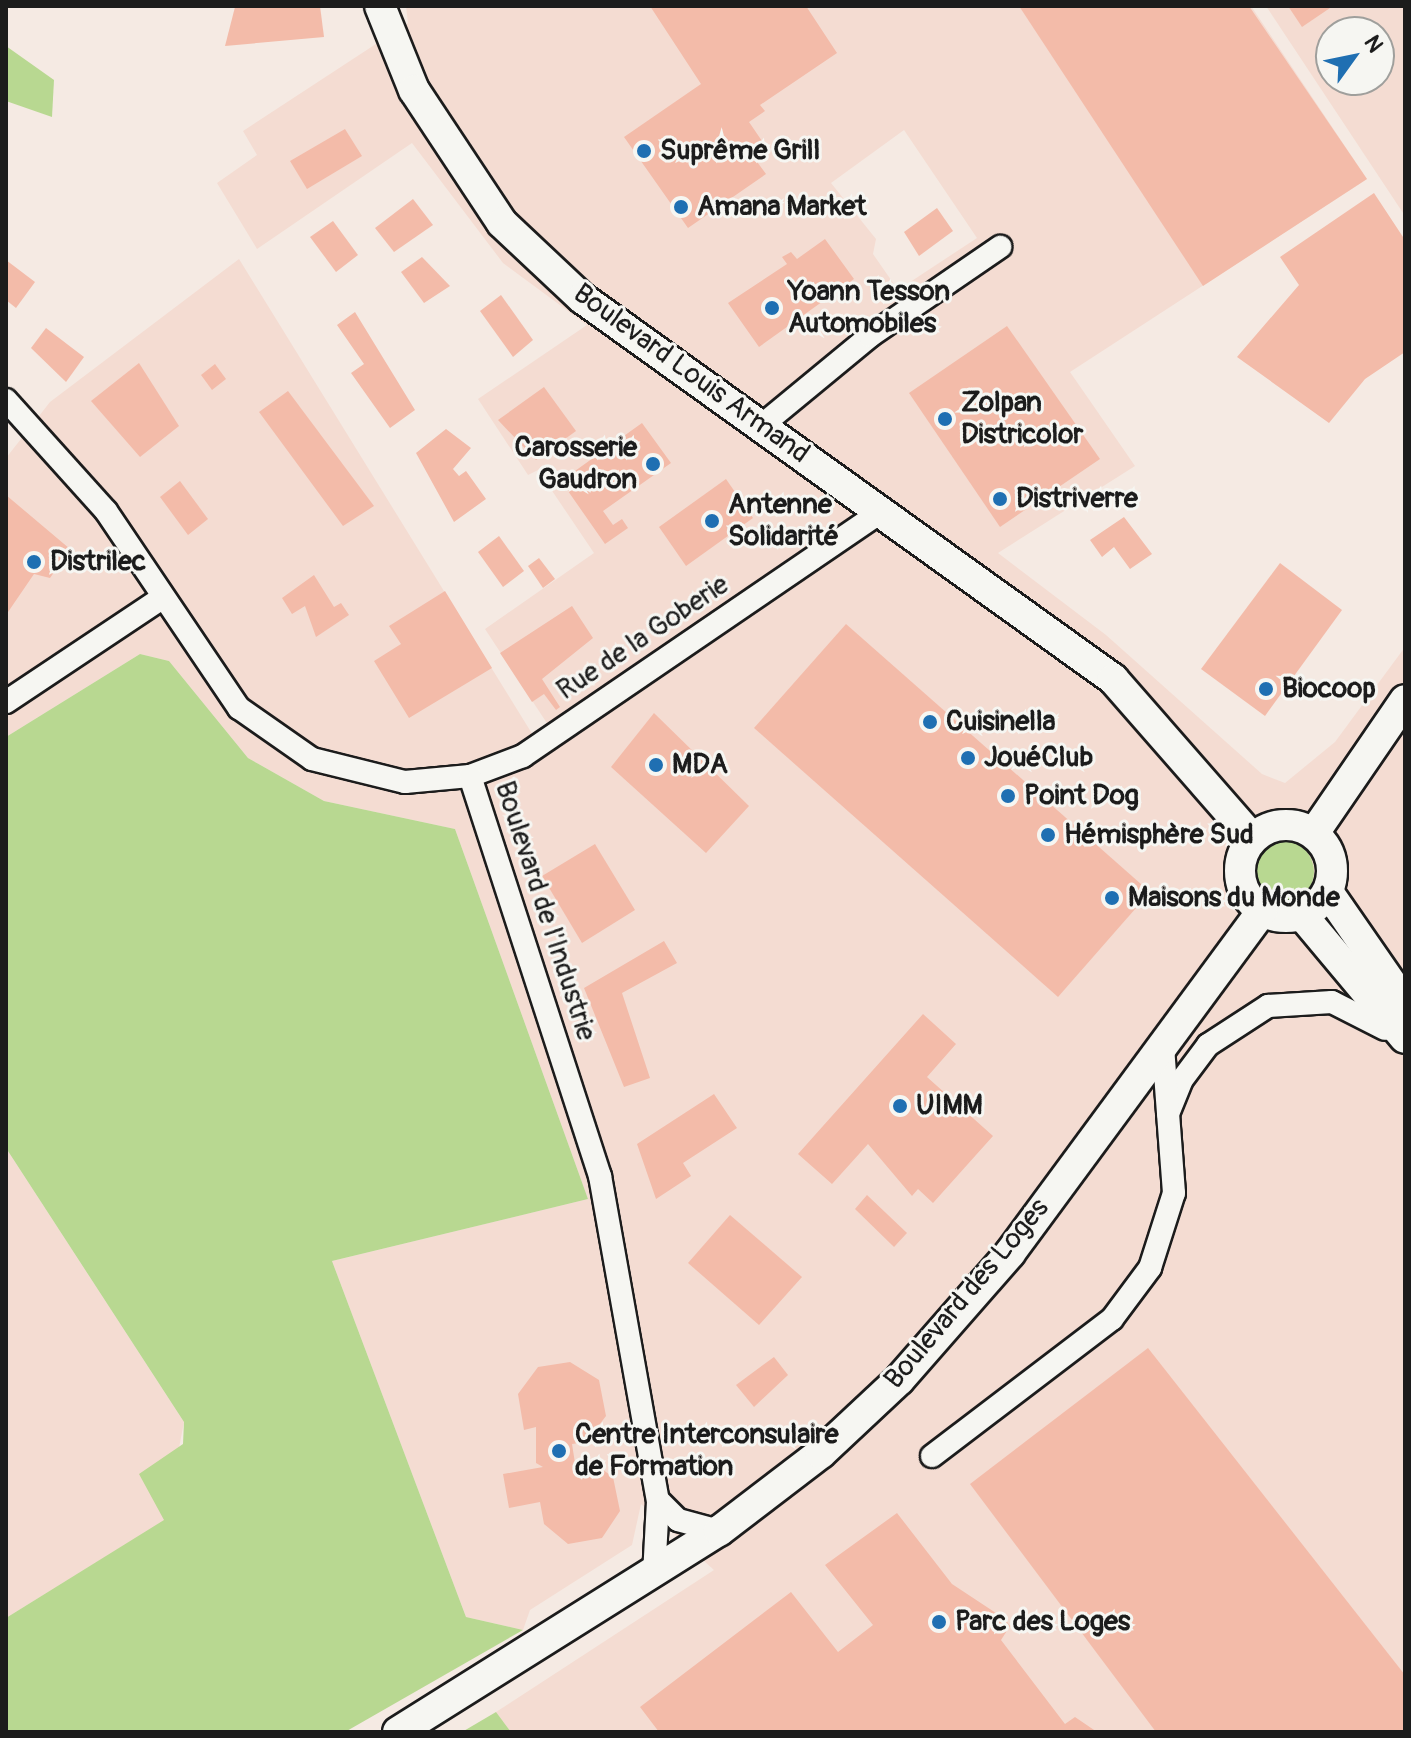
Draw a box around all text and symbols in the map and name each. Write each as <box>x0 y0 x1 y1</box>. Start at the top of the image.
north arrow <box>1315 16 1395 96</box>
text: N <box>1358 30 1389 58</box>
place label: Suprême Grill <box>660 134 820 168</box>
marker: Suprême Grill <box>635 142 653 160</box>
place label: Amana Market <box>697 190 867 224</box>
marker: Amana Market <box>672 198 690 216</box>
place label: Yoann Tesson Automobiles <box>788 275 950 341</box>
street label: Boulevard Louis Armand <box>566 277 816 471</box>
marker: Yoann Tesson Automobiles <box>763 299 781 317</box>
place label: Zolpan Districolor <box>961 386 1083 452</box>
marker: Zolpan Districolor <box>936 410 954 428</box>
place label: Carosserie Gaudron <box>515 431 637 497</box>
marker: Carosserie Gaudron <box>644 455 662 473</box>
place label: Distriverre <box>1016 482 1138 516</box>
place label: Antenne Solidarité <box>728 488 839 554</box>
marker: Distriverre <box>991 490 1009 508</box>
marker: Antenne Solidarité <box>703 512 721 530</box>
place label: Distrilec <box>50 545 146 579</box>
marker: Distrilec <box>25 553 43 571</box>
street label: Rue de la Goberie <box>551 568 735 708</box>
place label: Biocoop <box>1282 672 1376 706</box>
marker: Biocoop <box>1257 680 1275 698</box>
place label: Cuisinella <box>946 705 1056 739</box>
marker: Cuisinella <box>921 713 939 731</box>
place label: JouéClub <box>984 741 1093 775</box>
place label: MDA <box>672 748 728 782</box>
marker: JouéClub <box>959 749 977 767</box>
marker: MDA <box>647 756 665 774</box>
street label: Boulevard de l'Industrie <box>487 777 603 1045</box>
place label: Point Dog <box>1024 779 1139 813</box>
marker: Point Dog <box>999 787 1017 805</box>
place label: Hémisphère Sud <box>1064 818 1254 852</box>
marker: Hémisphère Sud <box>1039 826 1057 844</box>
place label: Maisons du Monde <box>1128 881 1340 915</box>
marker: Maisons du Monde <box>1103 889 1121 907</box>
place label: UIMM <box>916 1089 983 1123</box>
marker: UIMM <box>891 1097 909 1115</box>
street label: Boulevard des Loges <box>878 1192 1056 1396</box>
place label: Centre Interconsulaire de Formation <box>575 1418 838 1484</box>
marker: Centre Interconsulaire de Formation <box>550 1442 568 1460</box>
place label: Parc des Loges <box>955 1605 1130 1639</box>
marker: Parc des Loges <box>930 1613 948 1631</box>

